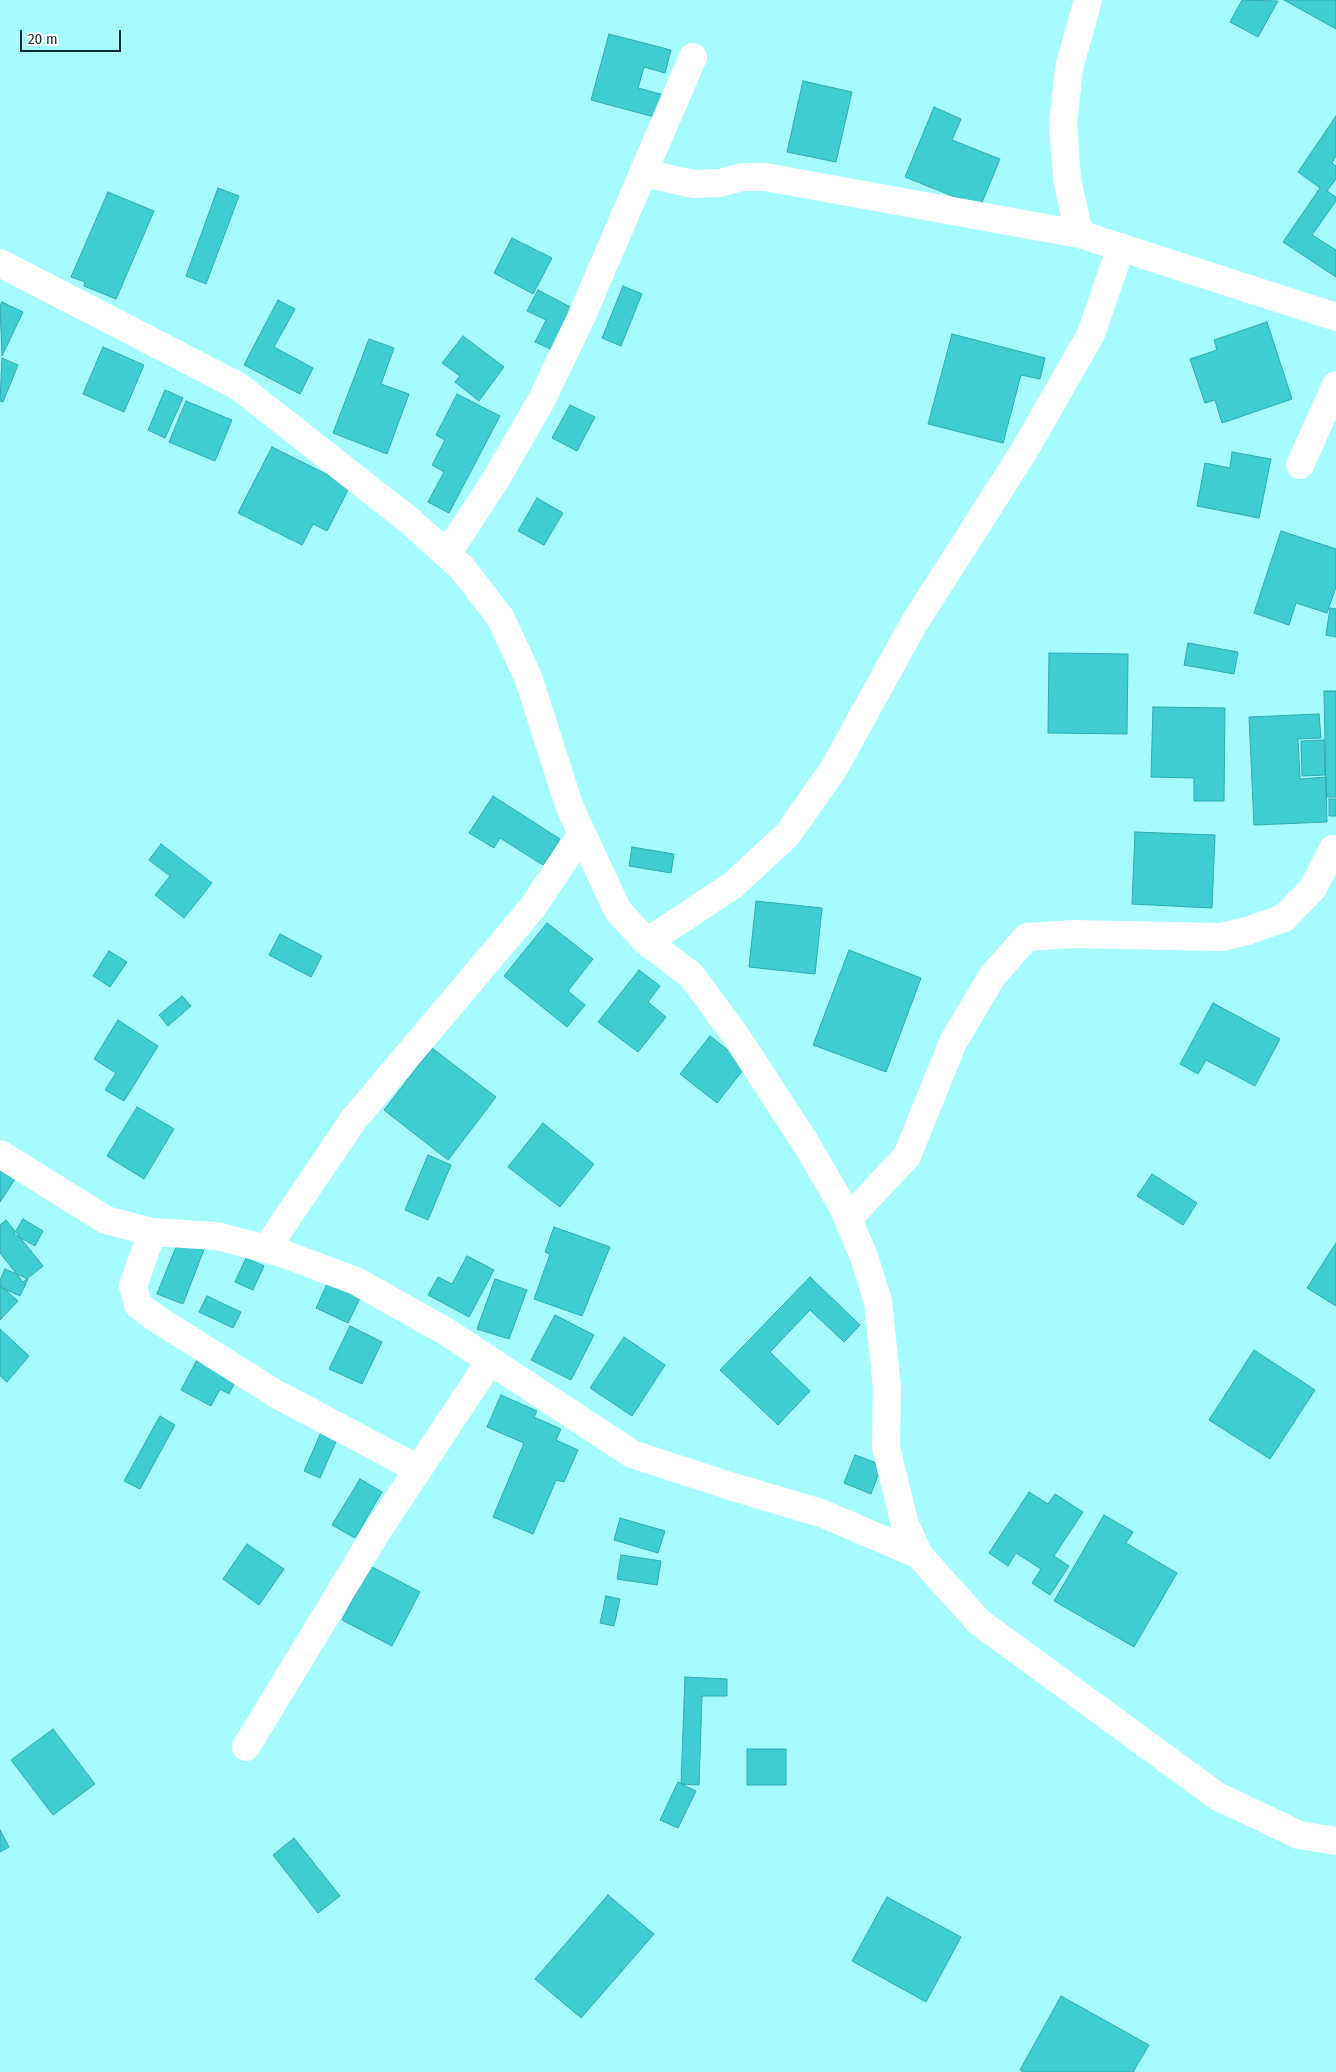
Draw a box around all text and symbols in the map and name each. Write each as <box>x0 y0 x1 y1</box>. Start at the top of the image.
scale bar <box>22 20 124 52</box>
text: 20 m <box>28 30 58 48</box>

